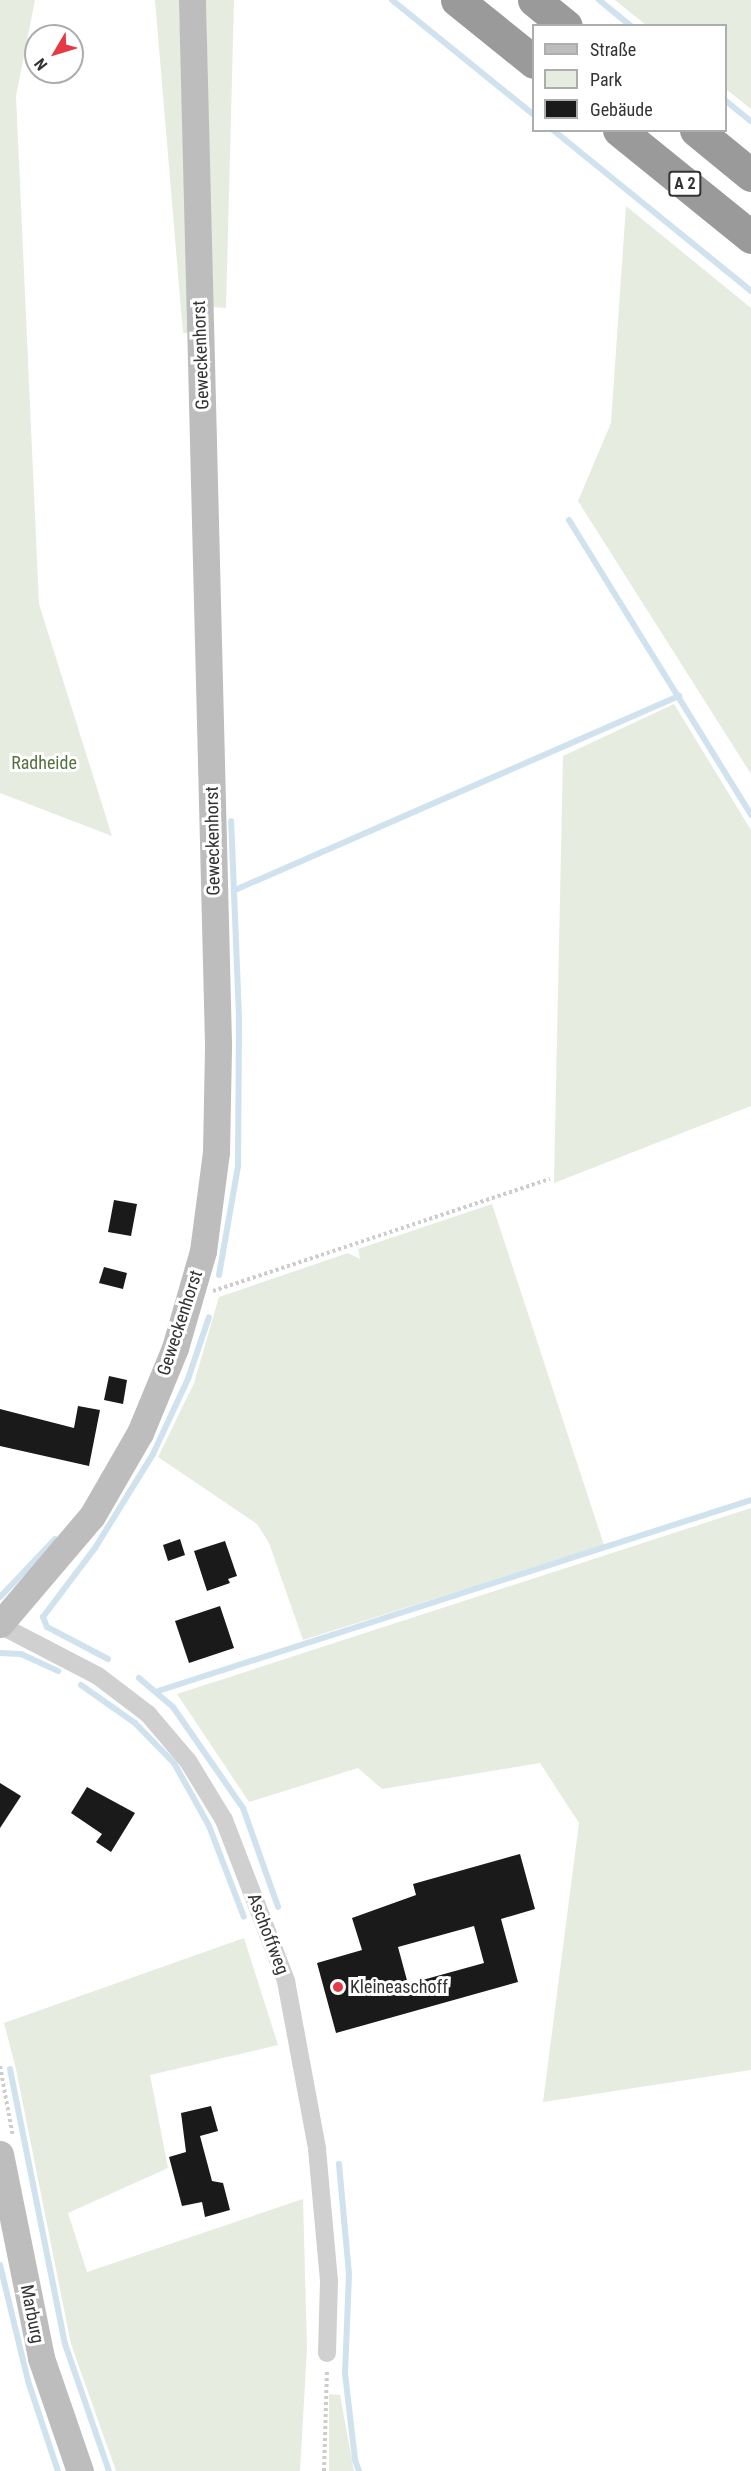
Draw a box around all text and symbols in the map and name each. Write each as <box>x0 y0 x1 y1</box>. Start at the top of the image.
north arrow <box>24 24 84 84</box>
legend <box>532 24 727 132</box>
text: Straße <box>590 39 636 60</box>
text: N <box>31 54 52 74</box>
text: Park <box>590 69 622 90</box>
text: Gebäude <box>590 99 653 120</box>
road number: A 2 <box>667 171 703 197</box>
street label: Geweckenhorst <box>188 300 214 410</box>
park label: Radheide <box>11 752 77 774</box>
street label: Geweckenhorst <box>201 786 225 896</box>
street label: Geweckenhorst <box>153 1268 207 1378</box>
street label: Aschoffweg <box>243 1890 293 1978</box>
place label: Kleineaschoff <box>350 1976 448 1998</box>
marker: Kleineaschoff <box>331 1980 345 1994</box>
street label: Marburg <box>16 2283 48 2345</box>

